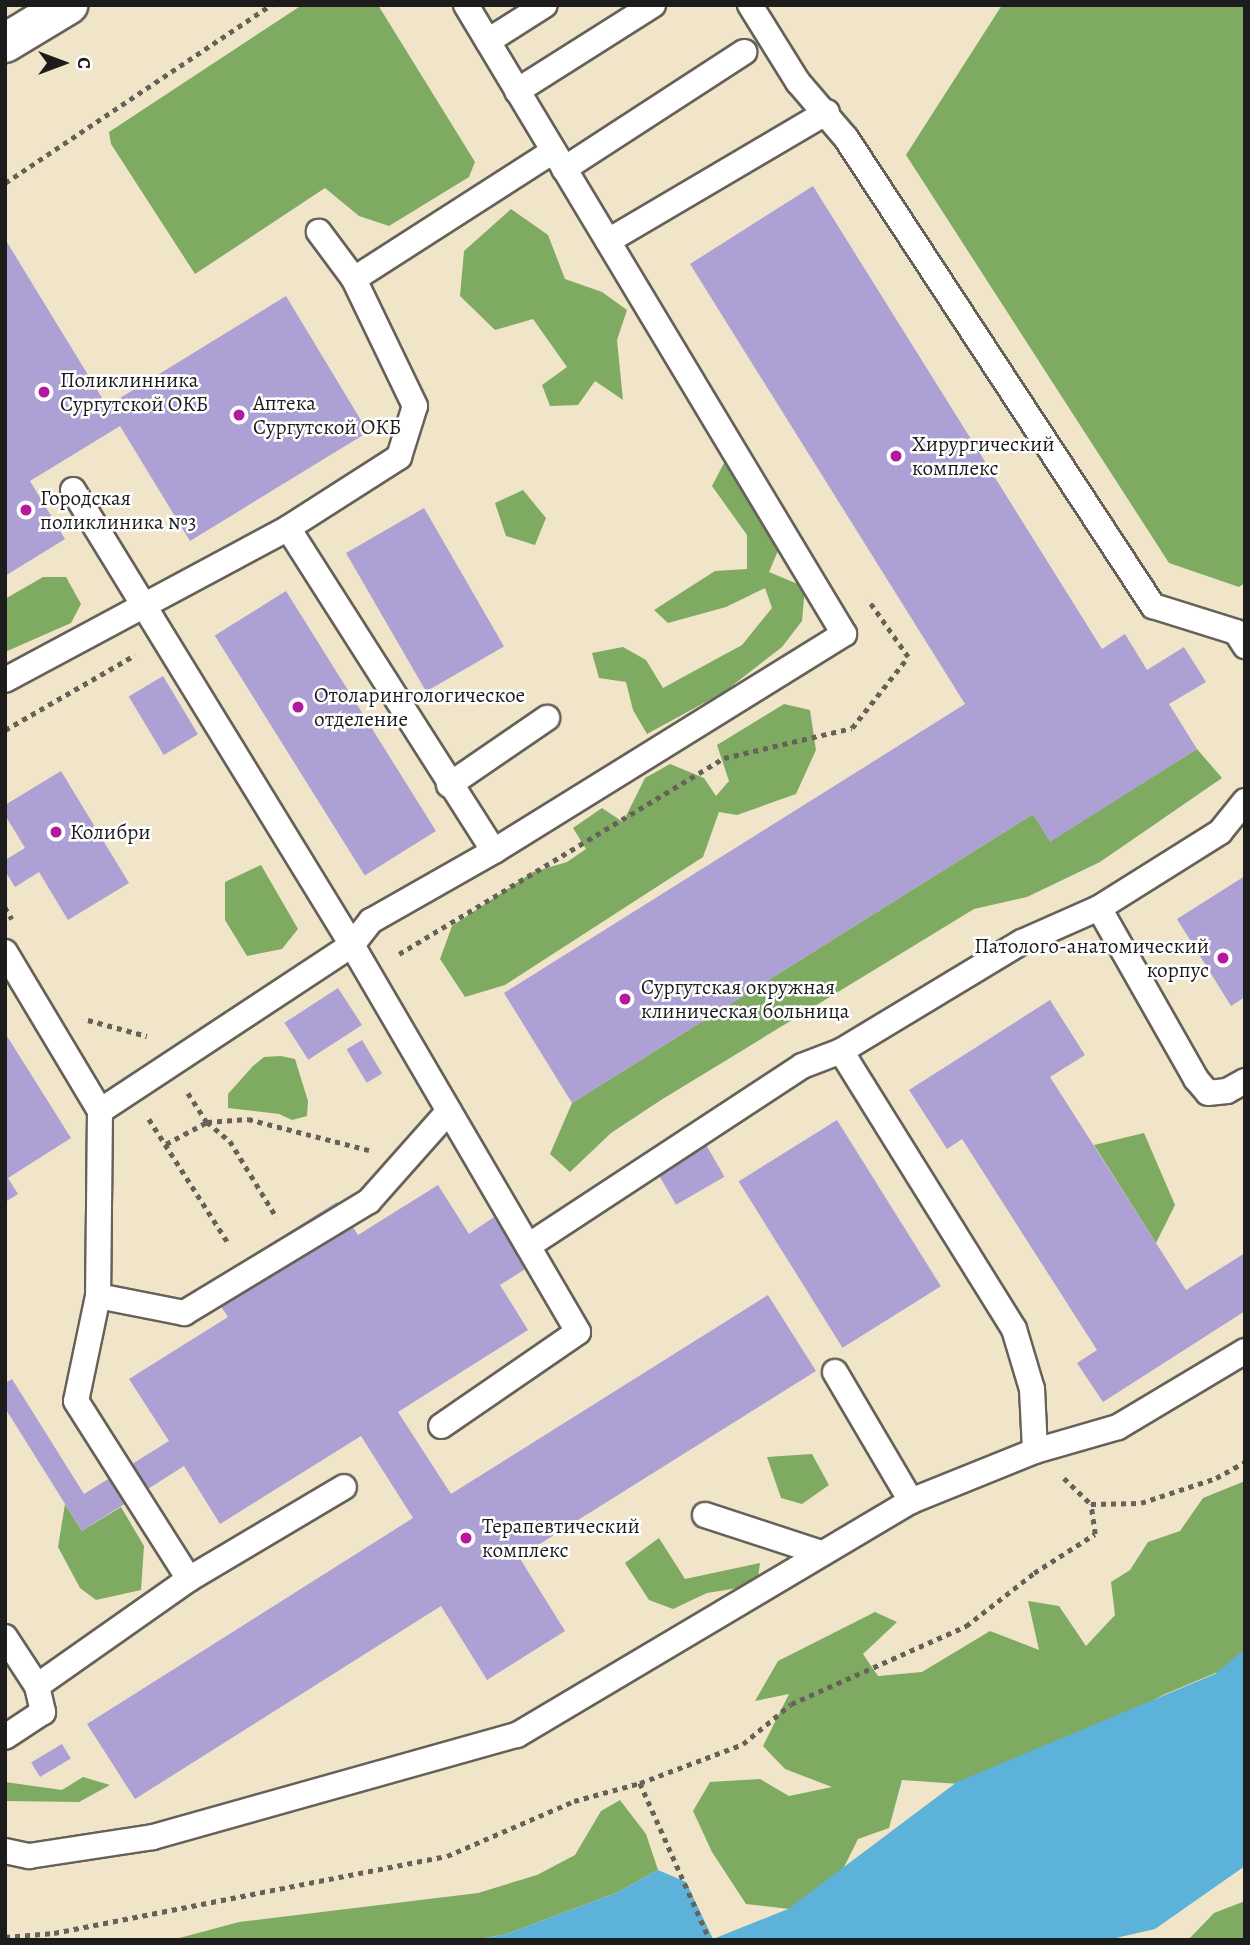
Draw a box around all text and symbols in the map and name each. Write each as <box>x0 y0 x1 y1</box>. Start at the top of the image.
north arrow <box>28 28 98 98</box>
text: С <box>71 57 97 69</box>
place label: Поликлинника Сургутской ОКБ <box>60 367 208 417</box>
marker: Поликлинника Сургутской ОКБ <box>34 382 54 402</box>
place label: Аптека Сургутской ОКБ <box>253 390 401 440</box>
marker: Аптека Сургутской ОКБ <box>231 407 247 423</box>
place label: Хирургический комплекс <box>912 431 1055 481</box>
marker: Хирургический комплекс <box>886 446 906 466</box>
place label: Городская поликлиника №3 <box>40 485 197 535</box>
marker: Городская поликлиника №3 <box>18 502 34 518</box>
place label: Отоларингологическое отделение <box>314 682 525 732</box>
marker: Отоларингологическое отделение <box>288 697 308 717</box>
place label: Колибри <box>70 819 151 845</box>
marker: Колибри <box>48 824 64 840</box>
place label: Патолого-анатомический корпус <box>974 933 1209 983</box>
marker: Патолого-анатомический корпус <box>1215 950 1231 966</box>
place label: Сургутская окружная клиническая больница <box>641 974 850 1024</box>
marker: Сургутская окружная клиническая больница <box>615 989 635 1009</box>
place label: Терапевтический комплекс <box>482 1513 640 1563</box>
marker: Терапевтический комплекс <box>456 1528 476 1548</box>

